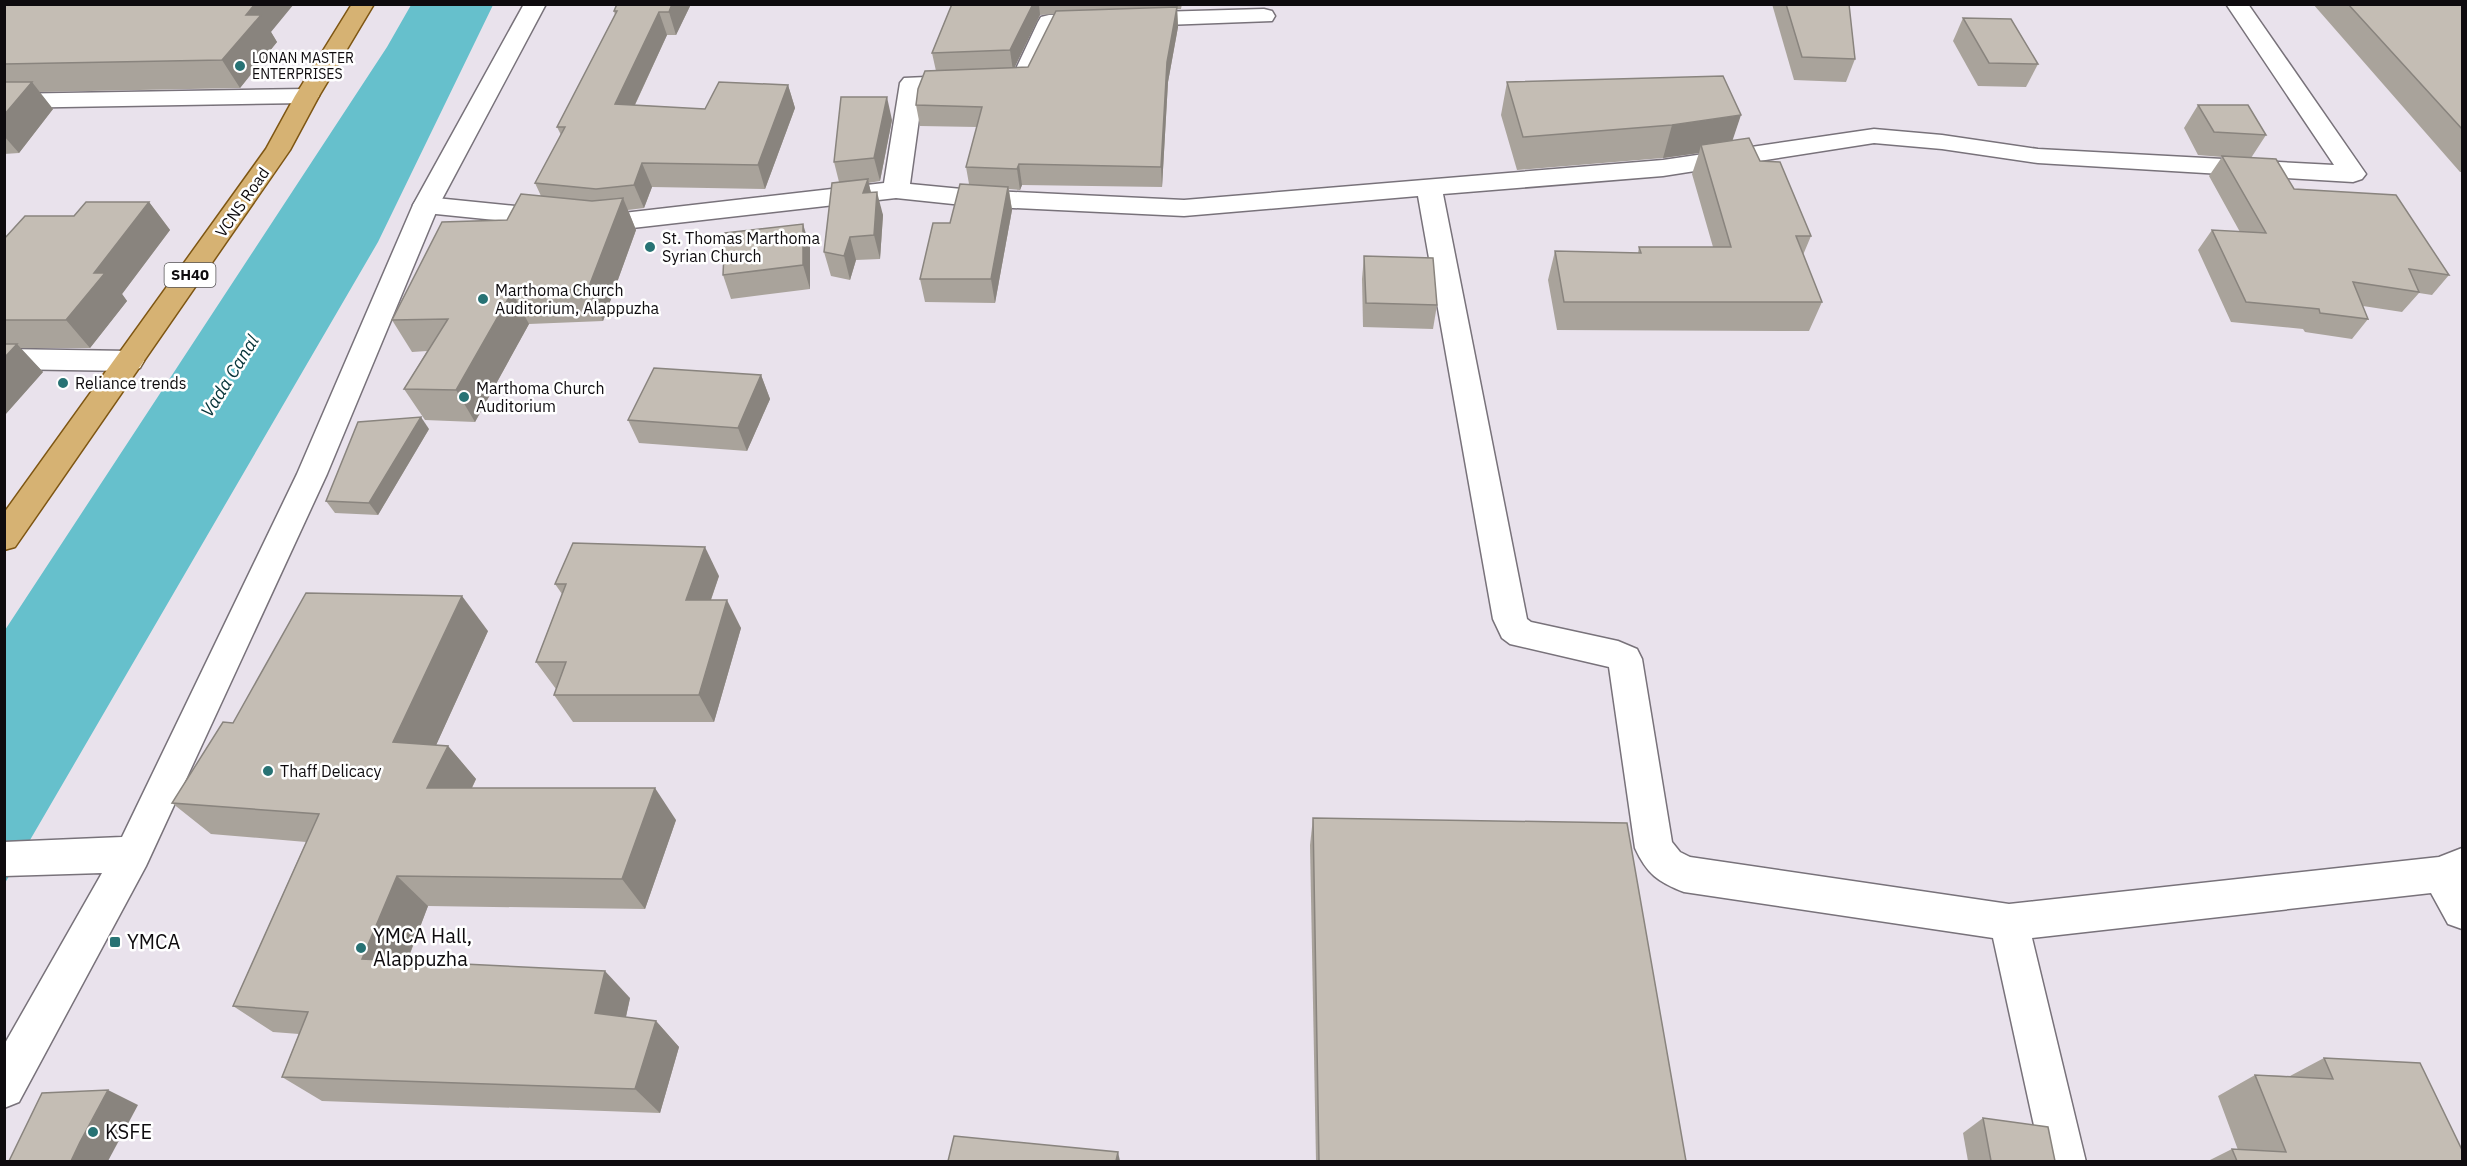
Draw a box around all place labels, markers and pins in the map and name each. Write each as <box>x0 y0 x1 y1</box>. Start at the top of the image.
place label: LONAN MASTER ENTERPRISES <box>252 49 354 83</box>
marker: LONAN MASTER ENTERPRISES <box>233 59 247 73</box>
place label: St. Thomas Marthoma Syrian Church <box>662 228 820 266</box>
marker: St. Thomas Marthoma Syrian Church <box>643 240 657 254</box>
place label: Marthoma Church Auditorium, Alappuzha <box>495 280 660 318</box>
marker: Marthoma Church Auditorium, Alappuzha <box>476 292 490 306</box>
place label: Reliance trends <box>75 373 187 393</box>
marker: Reliance trends <box>56 376 70 390</box>
place label: Marthoma Church Auditorium <box>476 378 604 416</box>
marker: Marthoma Church Auditorium <box>457 390 471 404</box>
place label: Thaff Delicacy <box>280 761 381 781</box>
marker: Thaff Delicacy <box>261 764 275 778</box>
place label: YMCA Hall, Alappuzha <box>373 922 472 972</box>
place label: YMCA <box>127 928 181 955</box>
marker: YMCA <box>108 935 122 949</box>
marker: YMCA Hall, Alappuzha <box>354 941 368 955</box>
place label: KSFE <box>105 1118 152 1145</box>
marker: KSFE <box>86 1125 100 1139</box>

